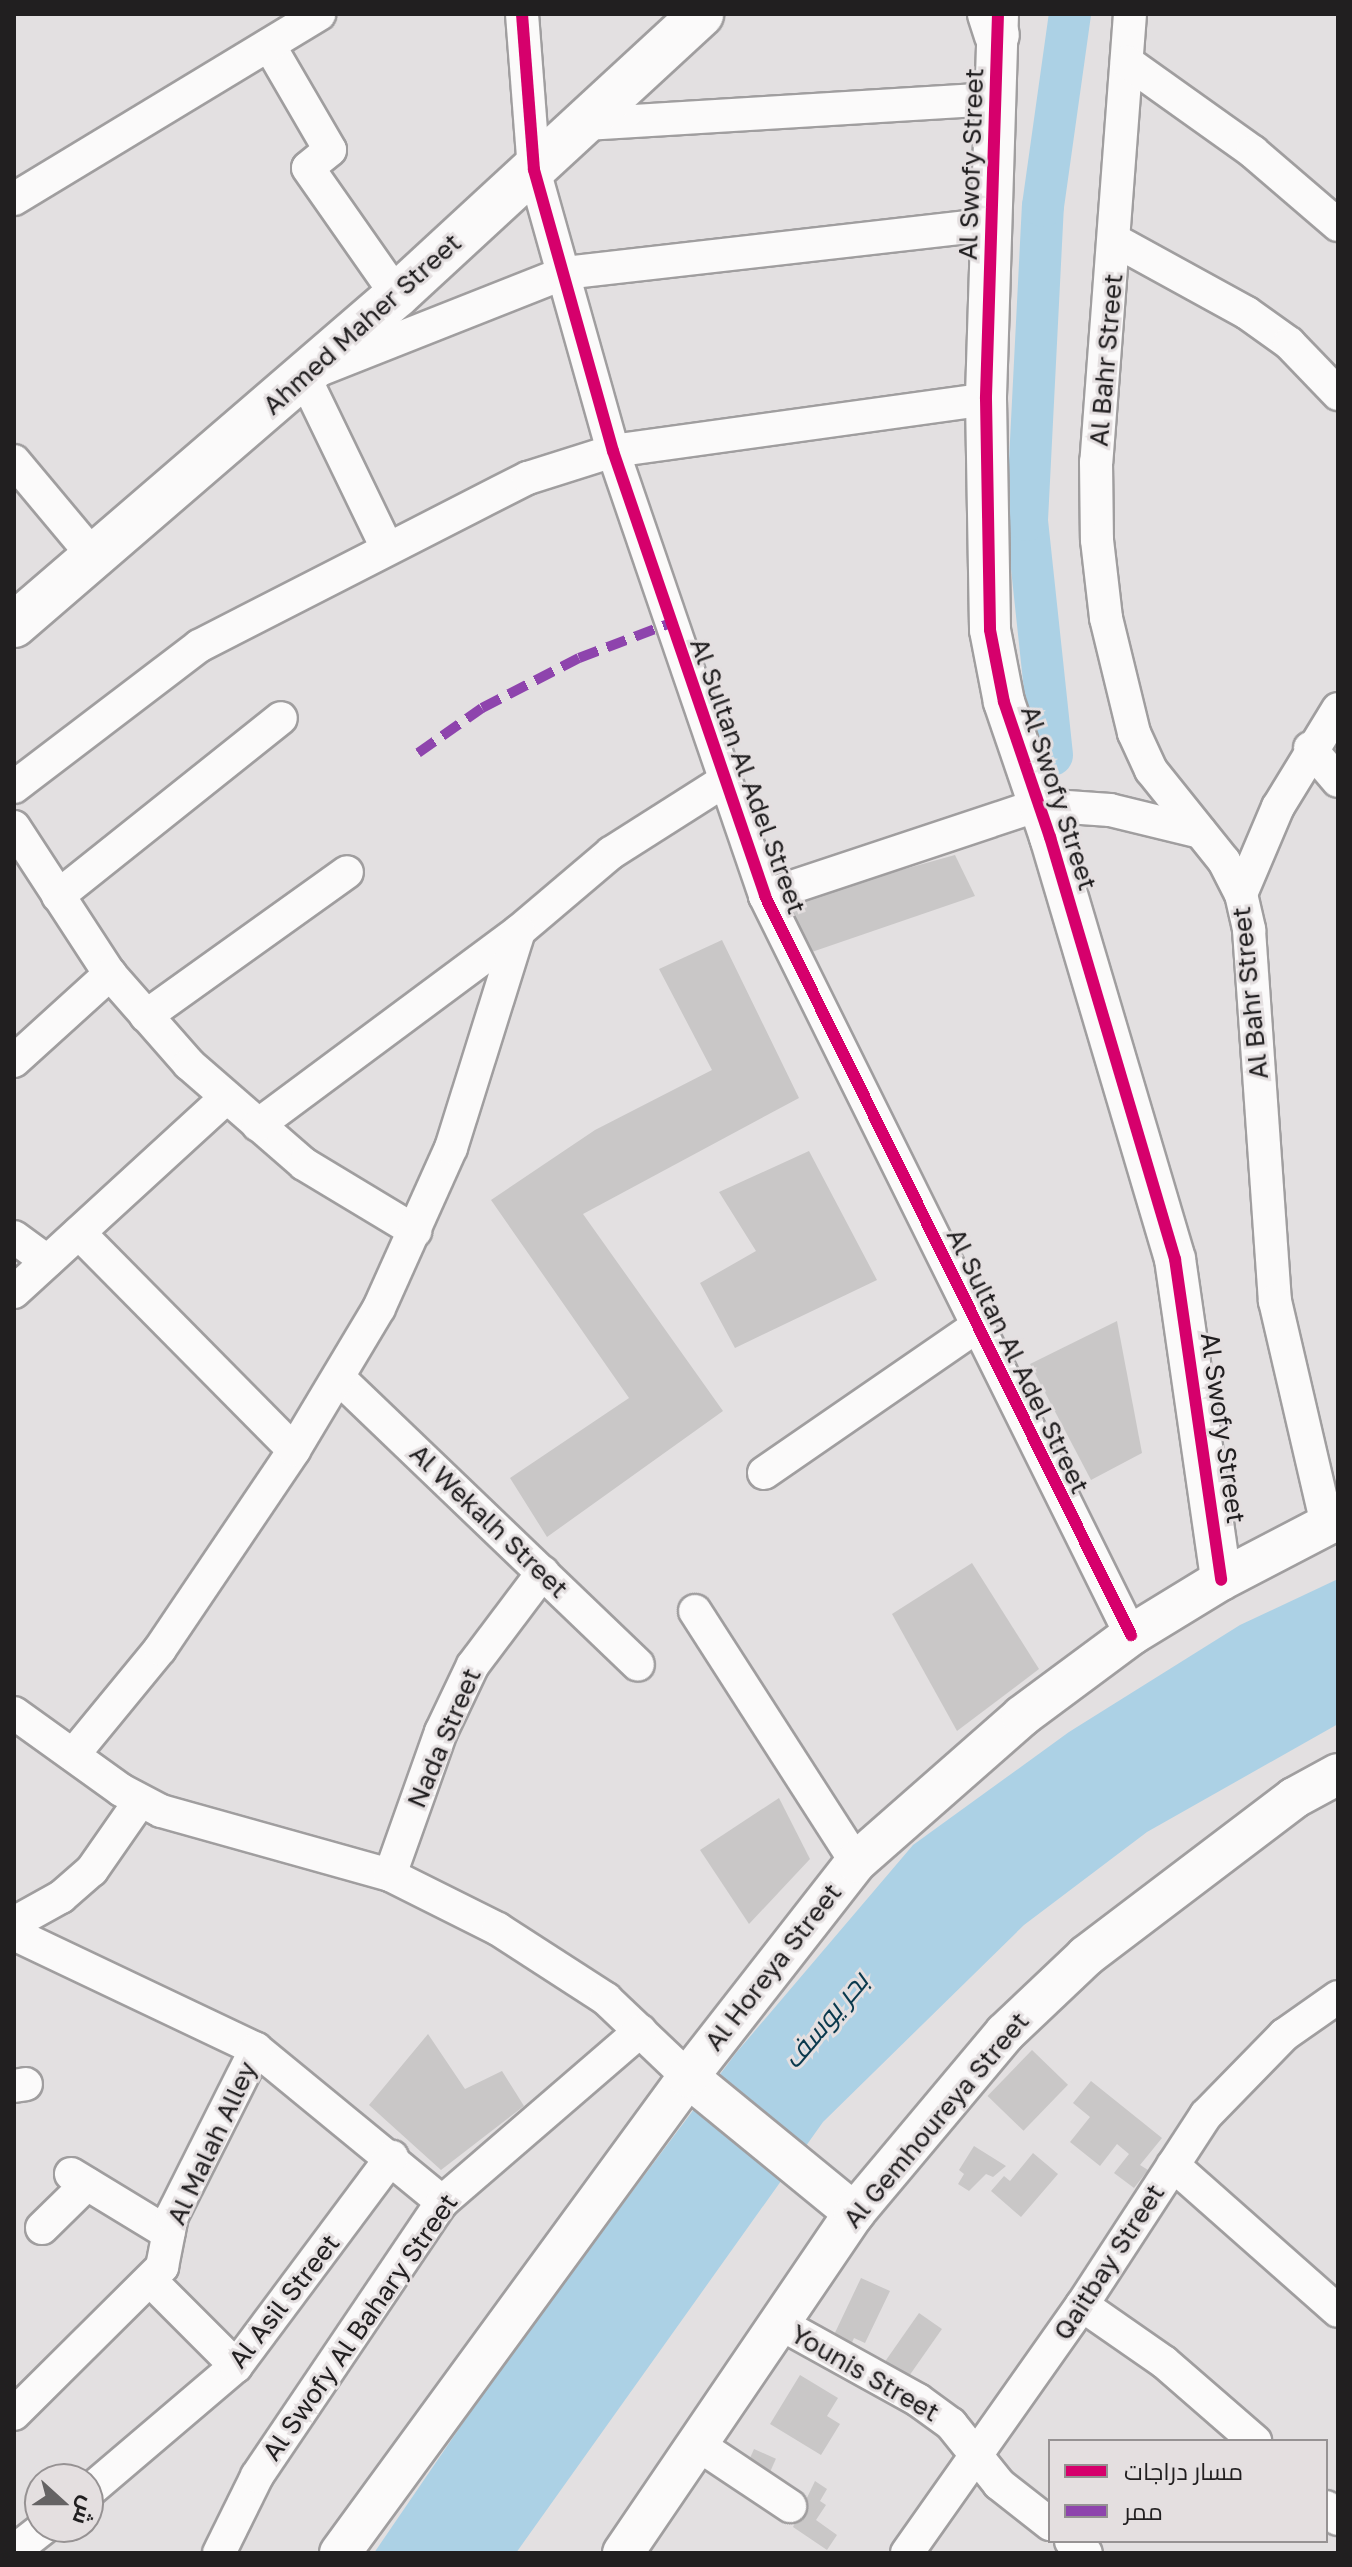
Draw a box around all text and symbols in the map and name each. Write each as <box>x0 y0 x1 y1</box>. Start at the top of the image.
street label: Al Swofy Street <box>952 67 990 261</box>
street label: Ahmed Maher Street <box>257 227 467 421</box>
street label: Al Bahr Street <box>1083 272 1129 448</box>
street label: Al Sultan Al Adel Street <box>684 634 812 918</box>
street label: Al Swofy Street <box>1014 702 1104 894</box>
street label: Al Bahr Street <box>1225 905 1275 1081</box>
street label: Al Sultan Al Adel Street <box>940 1223 1096 1499</box>
street label: Al Swofy Street <box>1194 1331 1252 1525</box>
street label: Al Wekalh Street <box>403 1438 575 1604</box>
street label: Nada Street <box>401 1664 487 1812</box>
street label: Al Horeya Street <box>698 1877 848 2057</box>
water label: بحر يوسف <box>775 1965 875 2075</box>
street label: Al Gemhoureya Street <box>837 2006 1035 2234</box>
street label: Al Malah Alley <box>161 2056 263 2230</box>
street label: Qaitbay Street <box>1047 2178 1171 2346</box>
street label: Al Swofy Al Bahary Street <box>256 2187 464 2467</box>
street label: Al Asil Street <box>222 2228 346 2374</box>
street label: Younis Street <box>785 2318 945 2428</box>
legend <box>1048 2439 1328 2543</box>
text: مسار دراجات <box>1124 2456 1243 2485</box>
north arrow <box>24 2463 104 2543</box>
text: ش <box>67 2493 103 2529</box>
text: ممر <box>1124 2496 1163 2525</box>

